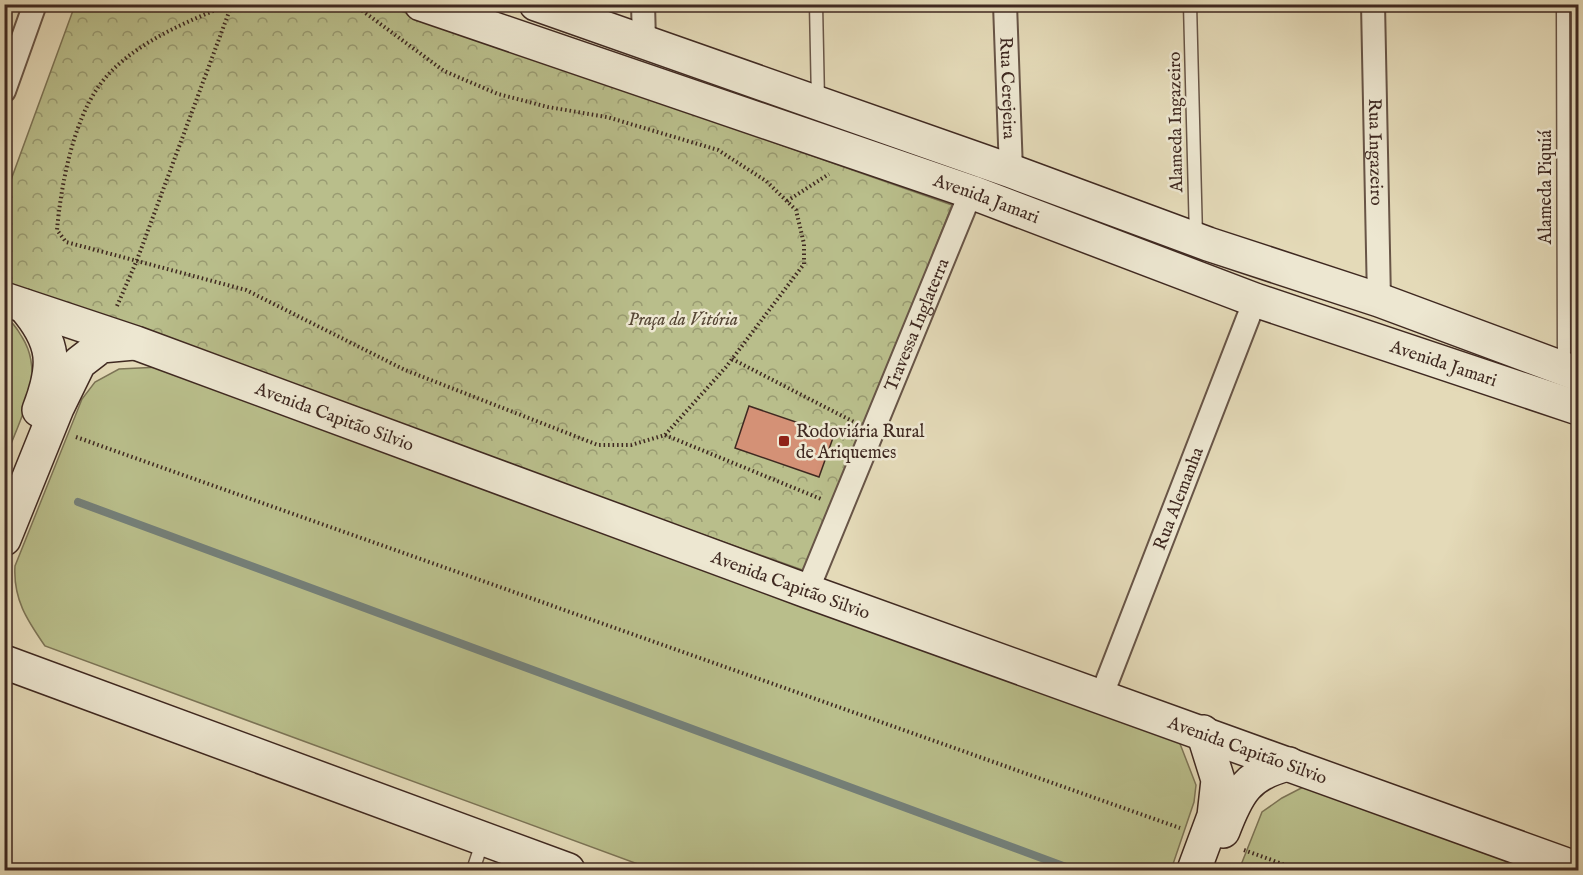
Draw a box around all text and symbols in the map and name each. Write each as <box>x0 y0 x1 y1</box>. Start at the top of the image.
street label: Rua Cerejeira <box>993 36 1020 140</box>
street label: Alameda Ingazeiro <box>1164 51 1189 194</box>
street label: Rua Ingazeiro <box>1362 98 1387 206</box>
street label: Alameda Piquiá <box>1535 130 1558 245</box>
street label: Avenida Jamari <box>929 170 1042 230</box>
street label: Travessa Inglaterra <box>880 255 956 395</box>
park label: Praça da Vitória <box>628 309 738 332</box>
street label: Avenida Jamari <box>1386 336 1500 393</box>
street label: Avenida Capitão Silvio <box>251 378 417 458</box>
place label: Rodoviária Rural de Ariquemes <box>796 421 924 465</box>
marker: Rodoviária Rural de Ariquemes <box>777 434 791 448</box>
street label: Rua Alemanha <box>1149 444 1210 554</box>
street label: Avenida Capitão Silvio <box>707 546 873 626</box>
street label: Avenida Capitão Silvio <box>1164 712 1330 791</box>

